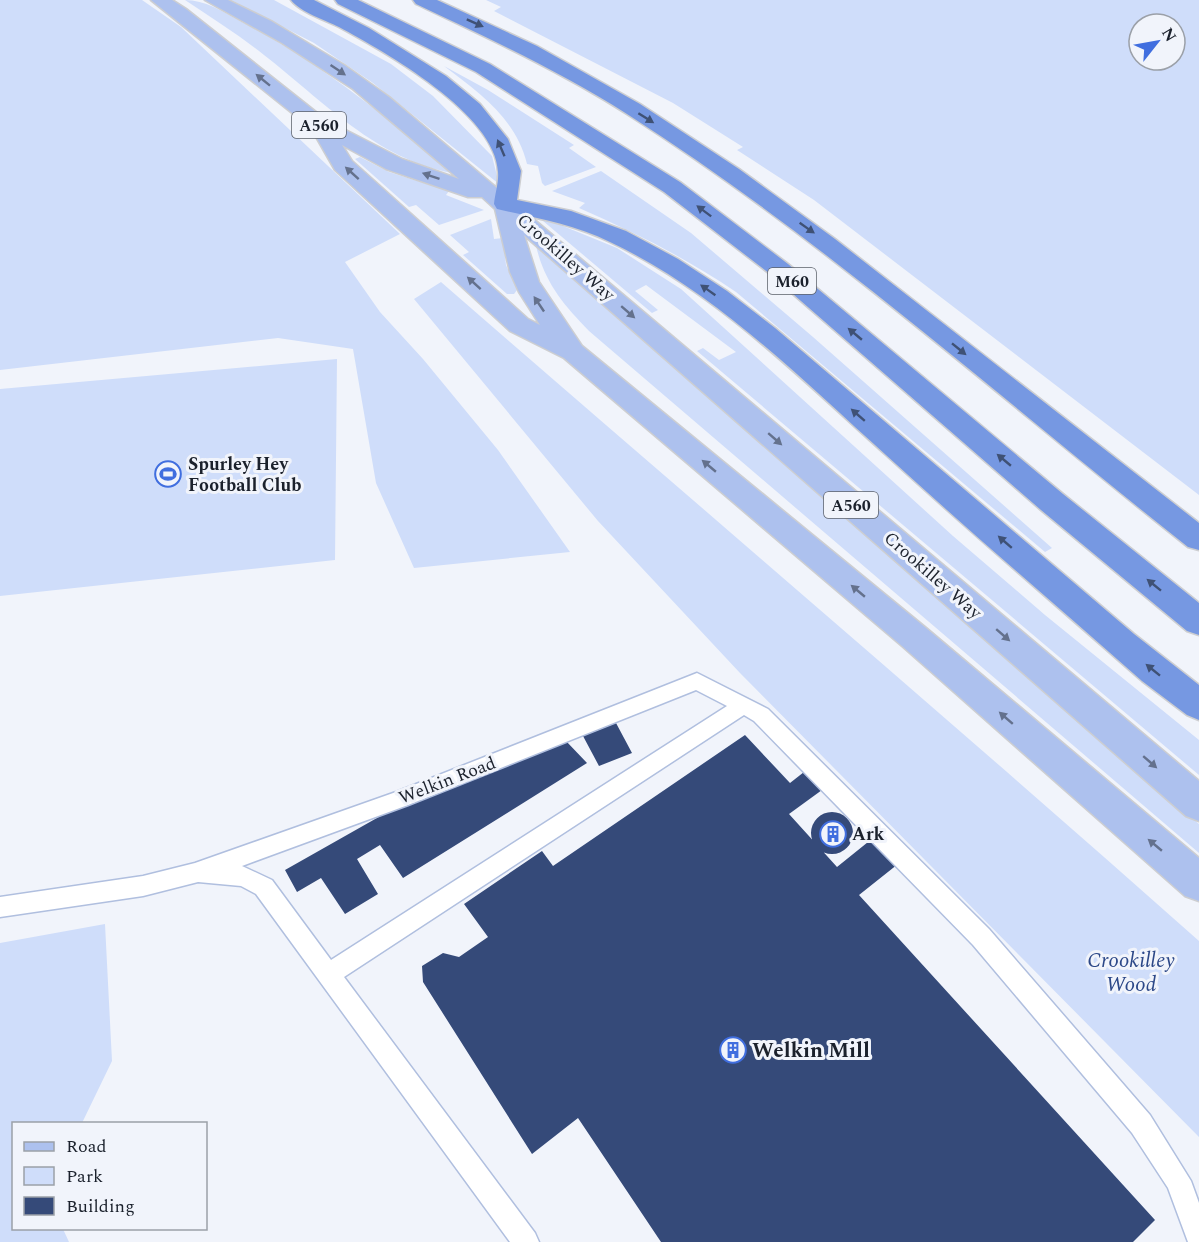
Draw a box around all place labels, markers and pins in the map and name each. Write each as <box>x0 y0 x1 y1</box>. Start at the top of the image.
place label: Spurley Hey Football Club <box>188 451 302 499</box>
sports icon: Spurley Hey Football Club <box>153 459 183 489</box>
building icon: Ark <box>818 819 848 849</box>
place label: Ark <box>852 821 885 848</box>
building icon: Welkin Mill <box>718 1035 748 1065</box>
place label: Welkin Mill <box>752 1035 870 1067</box>

